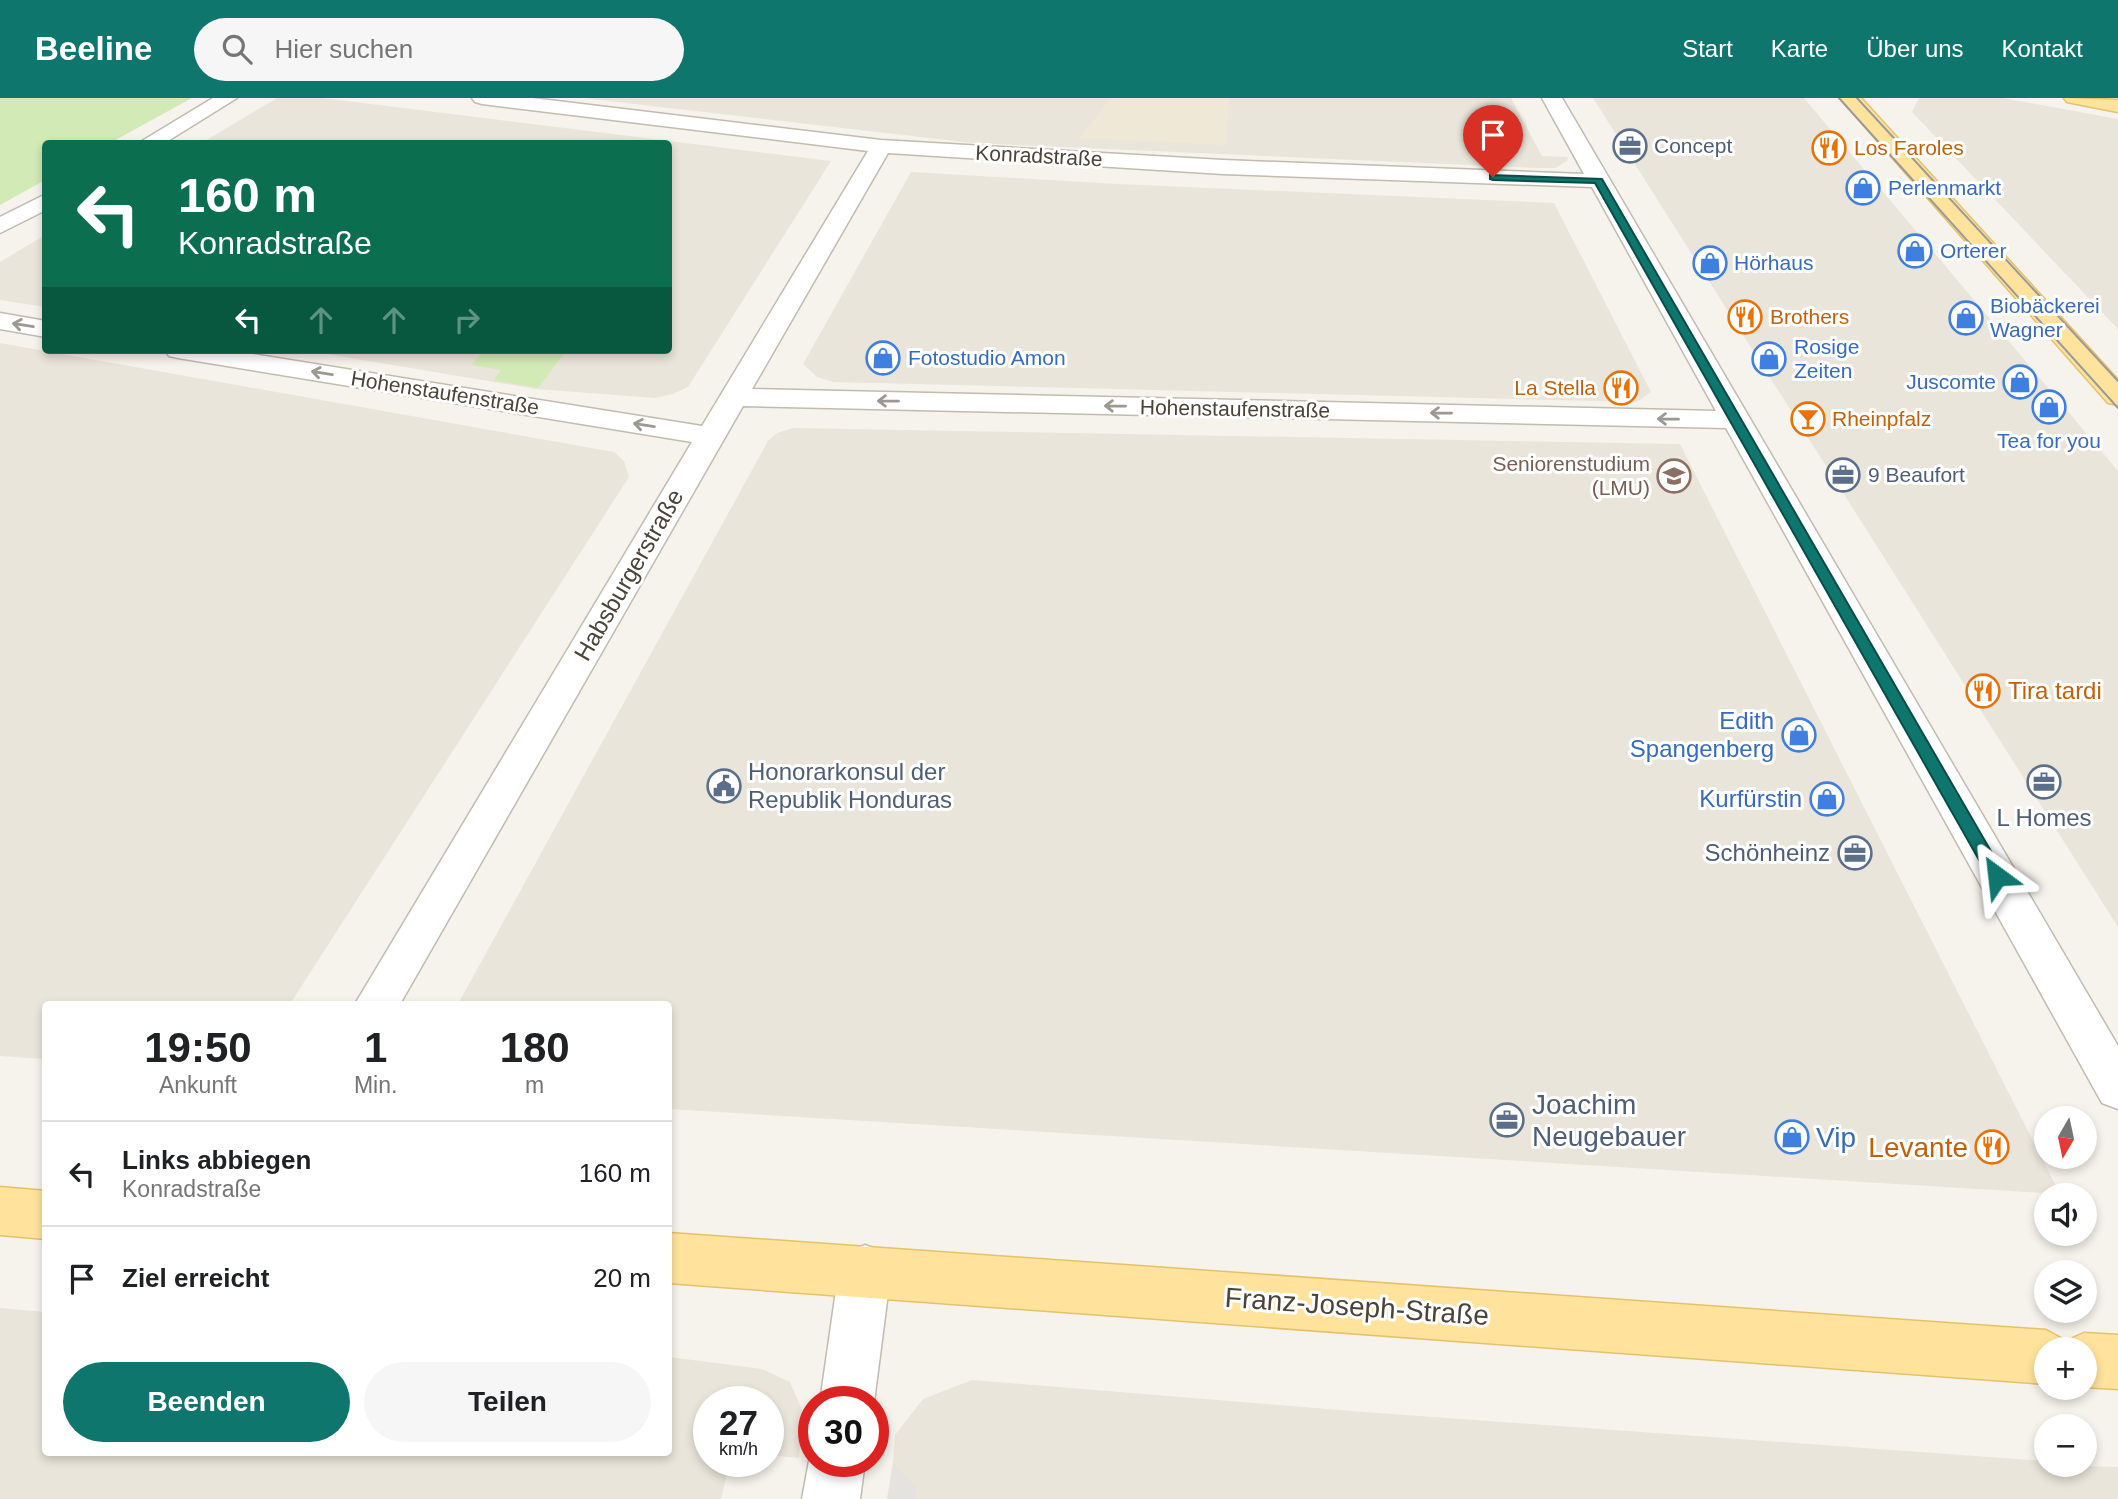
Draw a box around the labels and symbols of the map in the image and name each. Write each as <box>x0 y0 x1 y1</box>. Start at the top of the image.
pin <box>1463 105 1523 177</box>
office icon: Concept <box>1611 127 1649 165</box>
restaurant icon: Los Faroles <box>1810 129 1848 167</box>
place label: Concept <box>1654 134 1732 157</box>
place label: Los Faroles <box>1854 136 1964 159</box>
street label: Konradstraße <box>975 141 1103 170</box>
shop icon: Perlenmarkt <box>1844 169 1882 207</box>
place label: Perlenmarkt <box>1888 176 2001 199</box>
shop icon: Orterer <box>1896 232 1934 270</box>
place label: Orterer <box>1940 239 2007 262</box>
shop icon: Hörhaus <box>1691 244 1729 282</box>
place label: Hörhaus <box>1734 251 1813 274</box>
place label: Biobäckerei Wagner <box>1990 294 2100 341</box>
restaurant icon: Brothers <box>1726 298 1764 336</box>
shop icon: Biobäckerei Wagner <box>1947 299 1985 337</box>
place label: Brothers <box>1770 305 1849 328</box>
one-way arrow <box>12 318 35 331</box>
place label: Rosige Zeiten <box>1794 335 1859 382</box>
shop icon: Fotostudio Amon <box>864 339 902 377</box>
shop icon: Rosige Zeiten <box>1750 340 1788 378</box>
place label: Fotostudio Amon <box>908 346 1066 369</box>
shop icon: Juscomte <box>2001 363 2039 401</box>
one-way arrow <box>311 366 334 379</box>
street label: Hohenstaufenstraße <box>349 366 541 419</box>
restaurant icon: La Stella <box>1602 369 1640 407</box>
place label: Juscomte <box>1906 370 1996 393</box>
place label: La Stella <box>1514 376 1596 399</box>
shop icon: Tea for you <box>2030 388 2068 426</box>
one-way arrow <box>877 394 900 407</box>
street label: Hohenstaufenstraße <box>1140 395 1330 422</box>
one-way arrow <box>1104 399 1127 413</box>
bar icon: Rheinpfalz <box>1789 400 1827 438</box>
one-way arrow <box>1430 407 1453 420</box>
place label: Rheinpfalz <box>1832 407 1931 430</box>
one-way arrow <box>1657 412 1680 425</box>
one-way arrow <box>633 418 656 431</box>
place label: Tea for you <box>1997 429 2101 452</box>
place label: Seniorenstudium (LMU) <box>1492 452 1650 499</box>
office icon: 9 Beaufort <box>1824 456 1862 494</box>
school or university icon: Seniorenstudium (LMU) <box>1655 457 1693 495</box>
place label: 9 Beaufort <box>1868 463 1965 486</box>
street label: Habsburgerstraße <box>569 484 689 665</box>
restaurant icon: Tira tardi <box>1964 672 2002 710</box>
place label: Tira tardi <box>2008 677 2102 704</box>
place label: Edith Spangenberg <box>1630 707 1774 762</box>
shop icon: Edith Spangenberg <box>1780 716 1818 754</box>
place label: Honorarkonsul der Republik Honduras <box>748 758 952 813</box>
office icon: L Homes <box>2025 763 2063 801</box>
public building icon: Honorarkonsul der Republik Honduras <box>705 767 743 805</box>
shop icon: Kurfürstin <box>1808 780 1846 818</box>
place label: Kurfürstin <box>1699 785 1802 812</box>
place label: L Homes <box>1996 804 2092 831</box>
office icon: Schönheinz <box>1836 834 1874 872</box>
place label: Schönheinz <box>1705 839 1830 866</box>
position arrow <box>1960 839 2034 913</box>
place label: Joachim Neugebauer <box>1532 1089 1686 1152</box>
office icon: Joachim Neugebauer <box>1488 1101 1526 1139</box>
north arrow <box>2034 1106 2096 1169</box>
shop icon: Vip <box>1773 1118 1811 1156</box>
place label: Vip <box>1816 1122 1856 1153</box>
restaurant icon: Levante <box>1973 1128 2011 1166</box>
place label: Levante <box>1868 1132 1968 1163</box>
street label: Franz-Joseph-Straße <box>1224 1282 1490 1331</box>
speed limit sign: 30 <box>798 1386 889 1477</box>

